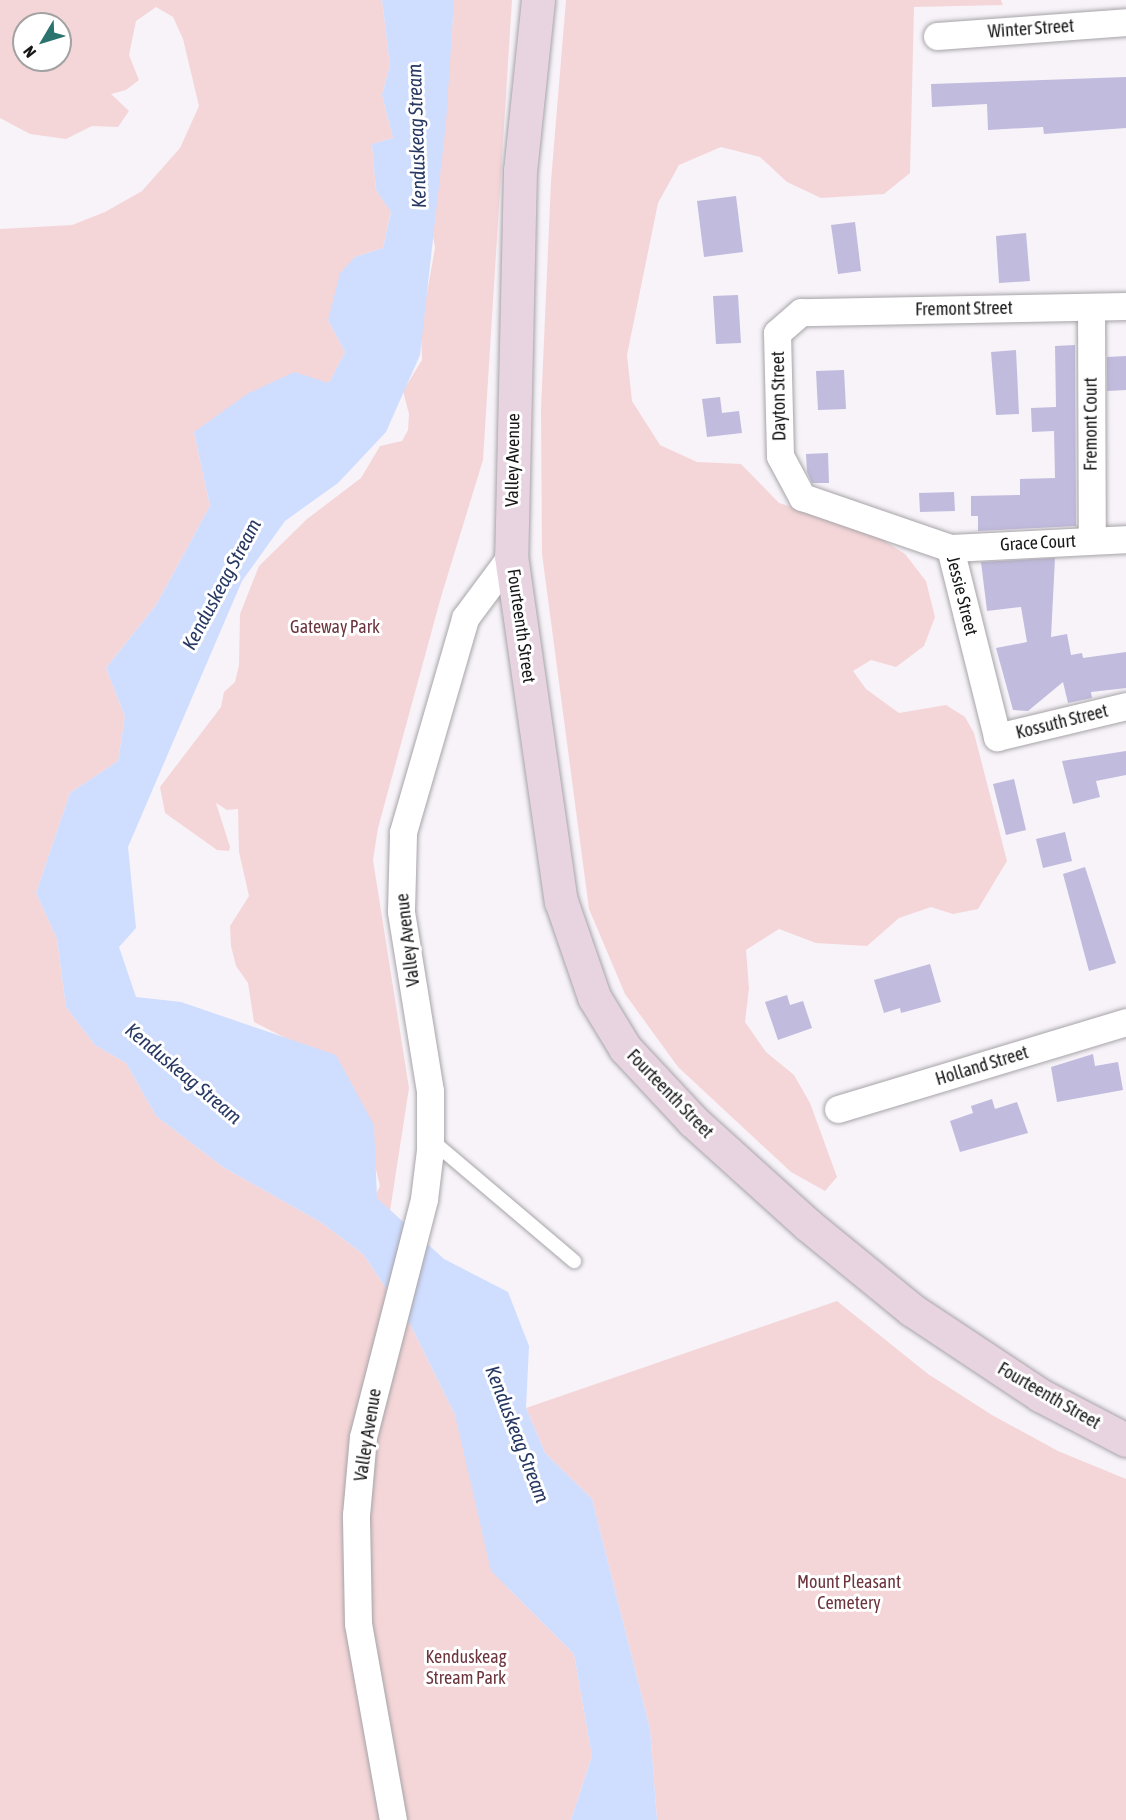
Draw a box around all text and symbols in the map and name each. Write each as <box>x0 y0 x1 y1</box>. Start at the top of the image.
north arrow <box>12 12 72 72</box>
street label: Winter Street <box>987 15 1075 43</box>
text: N <box>19 43 39 61</box>
water label: Kenduskeag Stream <box>401 63 431 209</box>
street label: Fremont Street <box>915 297 1013 321</box>
street label: Dayton Street <box>767 351 791 441</box>
street label: Fremont Court <box>1080 377 1102 471</box>
street label: Valley Avenue <box>501 413 525 507</box>
water label: Kenduskeag Stream <box>176 514 266 654</box>
street label: Grace Court <box>1000 530 1076 556</box>
street label: Jessie Street <box>942 554 982 638</box>
street label: Fourteenth Street <box>502 568 540 684</box>
park label: Gateway Park <box>290 616 380 638</box>
street label: Kossuth Street <box>1014 700 1110 744</box>
street label: Valley Avenue <box>392 892 424 988</box>
water label: Kenduskeag Stream <box>121 1017 247 1129</box>
street label: Holland Street <box>933 1042 1031 1090</box>
street label: Fourteenth Street <box>622 1045 718 1143</box>
street label: Fourteenth Street <box>994 1358 1104 1434</box>
water label: Kenduskeag Stream <box>481 1362 555 1506</box>
street label: Valley Avenue <box>350 1387 386 1483</box>
park label: Mount Pleasant Cemetery <box>797 1572 901 1614</box>
park label: Kenduskeag Stream Park <box>426 1647 506 1690</box>

